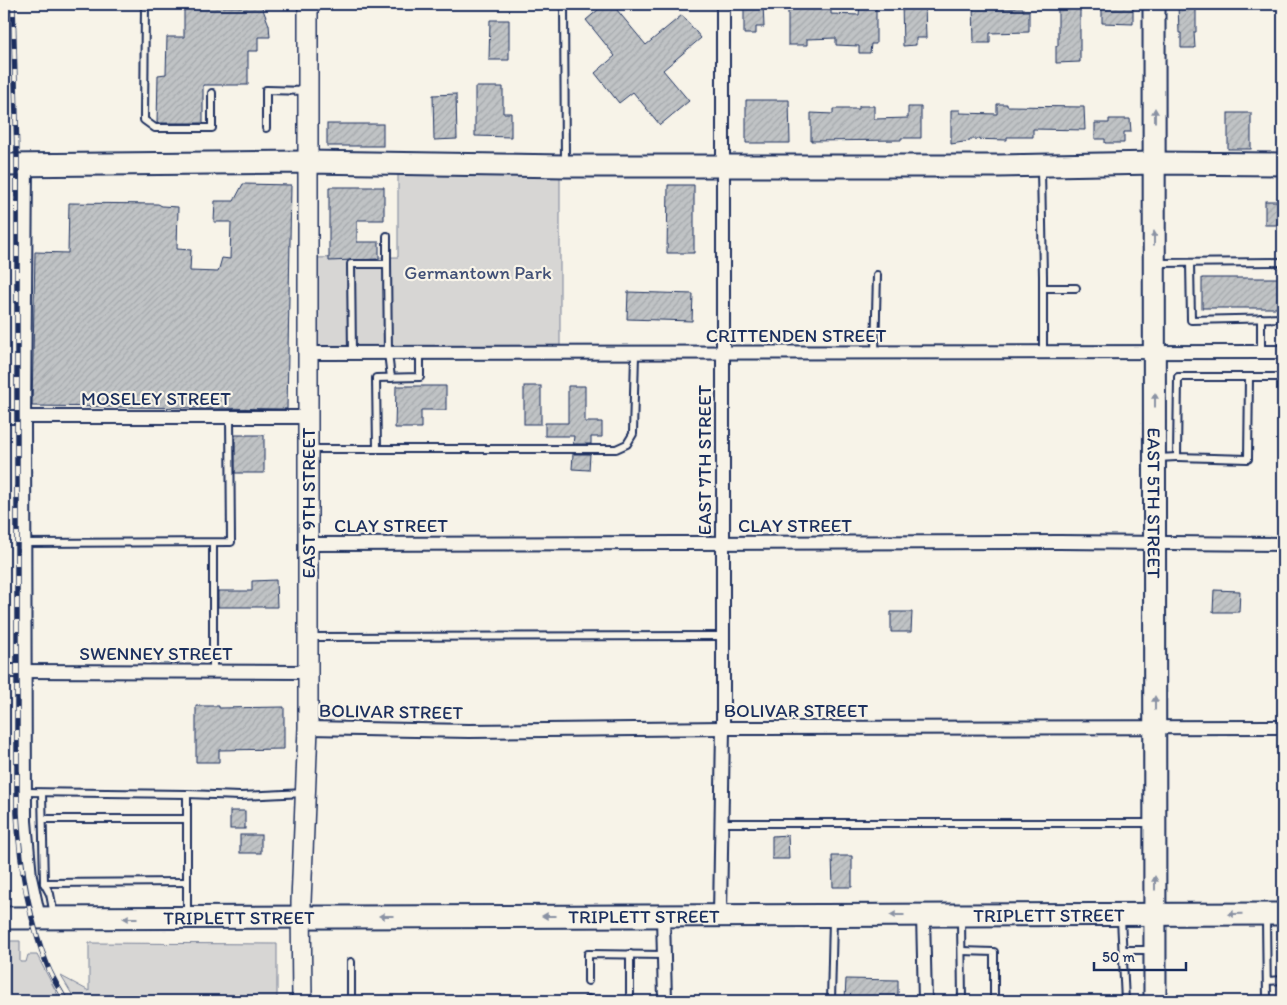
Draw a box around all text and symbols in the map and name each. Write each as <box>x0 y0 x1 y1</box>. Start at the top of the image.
one-way arrow <box>1151 106 1159 122</box>
one-way arrow <box>1150 229 1158 245</box>
park label: Germantown Park <box>404 261 552 284</box>
street label: CRITTENDEN STREET <box>706 324 887 347</box>
street label: EAST 7TH STREET <box>693 384 716 535</box>
street label: MOSELEY STREET <box>81 387 231 410</box>
one-way arrow <box>1151 392 1159 408</box>
street label: EAST 9TH STREET <box>297 427 320 578</box>
street label: EAST 5TH STREET <box>1142 427 1166 579</box>
street label: CLAY STREET <box>334 514 448 537</box>
street label: CLAY STREET <box>738 514 852 537</box>
street label: SWENNEY STREET <box>79 642 233 665</box>
one-way arrow <box>1151 694 1159 710</box>
street label: BOLIVAR STREET <box>319 699 464 724</box>
street label: BOLIVAR STREET <box>724 699 868 722</box>
one-way arrow <box>1151 874 1159 890</box>
street label: TRIPLETT STREET <box>973 903 1125 927</box>
street label: TRIPLETT STREET <box>568 905 720 928</box>
street label: TRIPLETT STREET <box>163 906 315 930</box>
one-way arrow <box>1226 910 1242 918</box>
one-way arrow <box>888 911 904 919</box>
one-way arrow <box>378 912 394 920</box>
one-way arrow <box>541 912 557 920</box>
one-way arrow <box>122 914 138 922</box>
scale bar <box>1094 940 1187 972</box>
text: 50 m <box>1102 948 1135 966</box>

